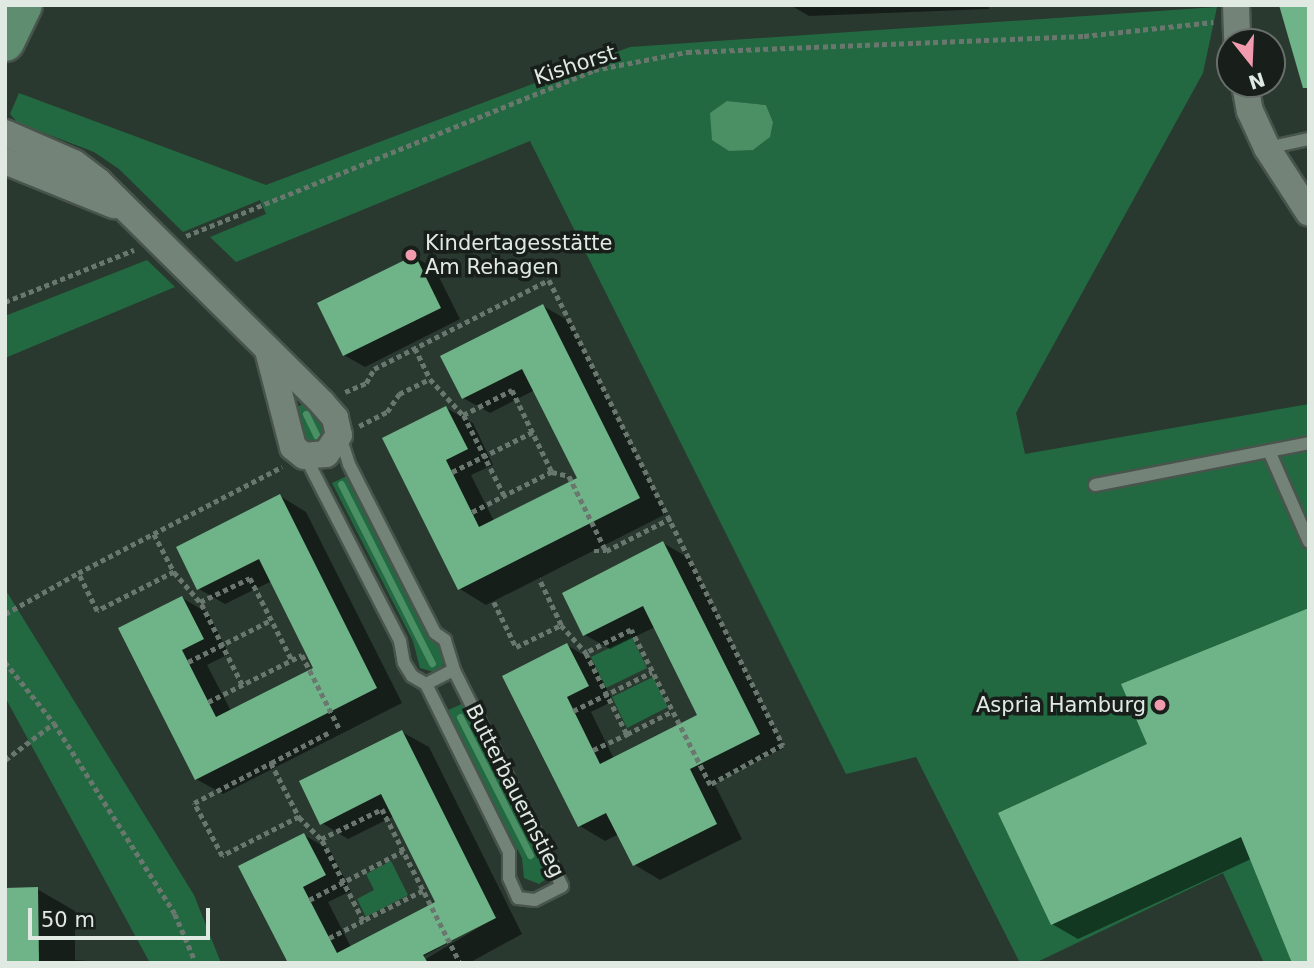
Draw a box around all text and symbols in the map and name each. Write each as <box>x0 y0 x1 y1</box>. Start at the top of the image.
north arrow <box>1216 28 1286 98</box>
street label: Kishorst <box>531 40 619 90</box>
text: N <box>1246 68 1268 94</box>
place label: Kindertagesstätte Am Rehagen <box>425 230 613 280</box>
marker: Kindertagesstätte Am Rehagen <box>403 247 419 263</box>
place label: Aspria Hamburg <box>976 692 1146 718</box>
marker: Aspria Hamburg <box>1152 697 1168 713</box>
street label: Butterbauernstieg <box>460 700 570 882</box>
scale bar <box>32 894 214 938</box>
text: 50 m <box>41 908 95 932</box>

